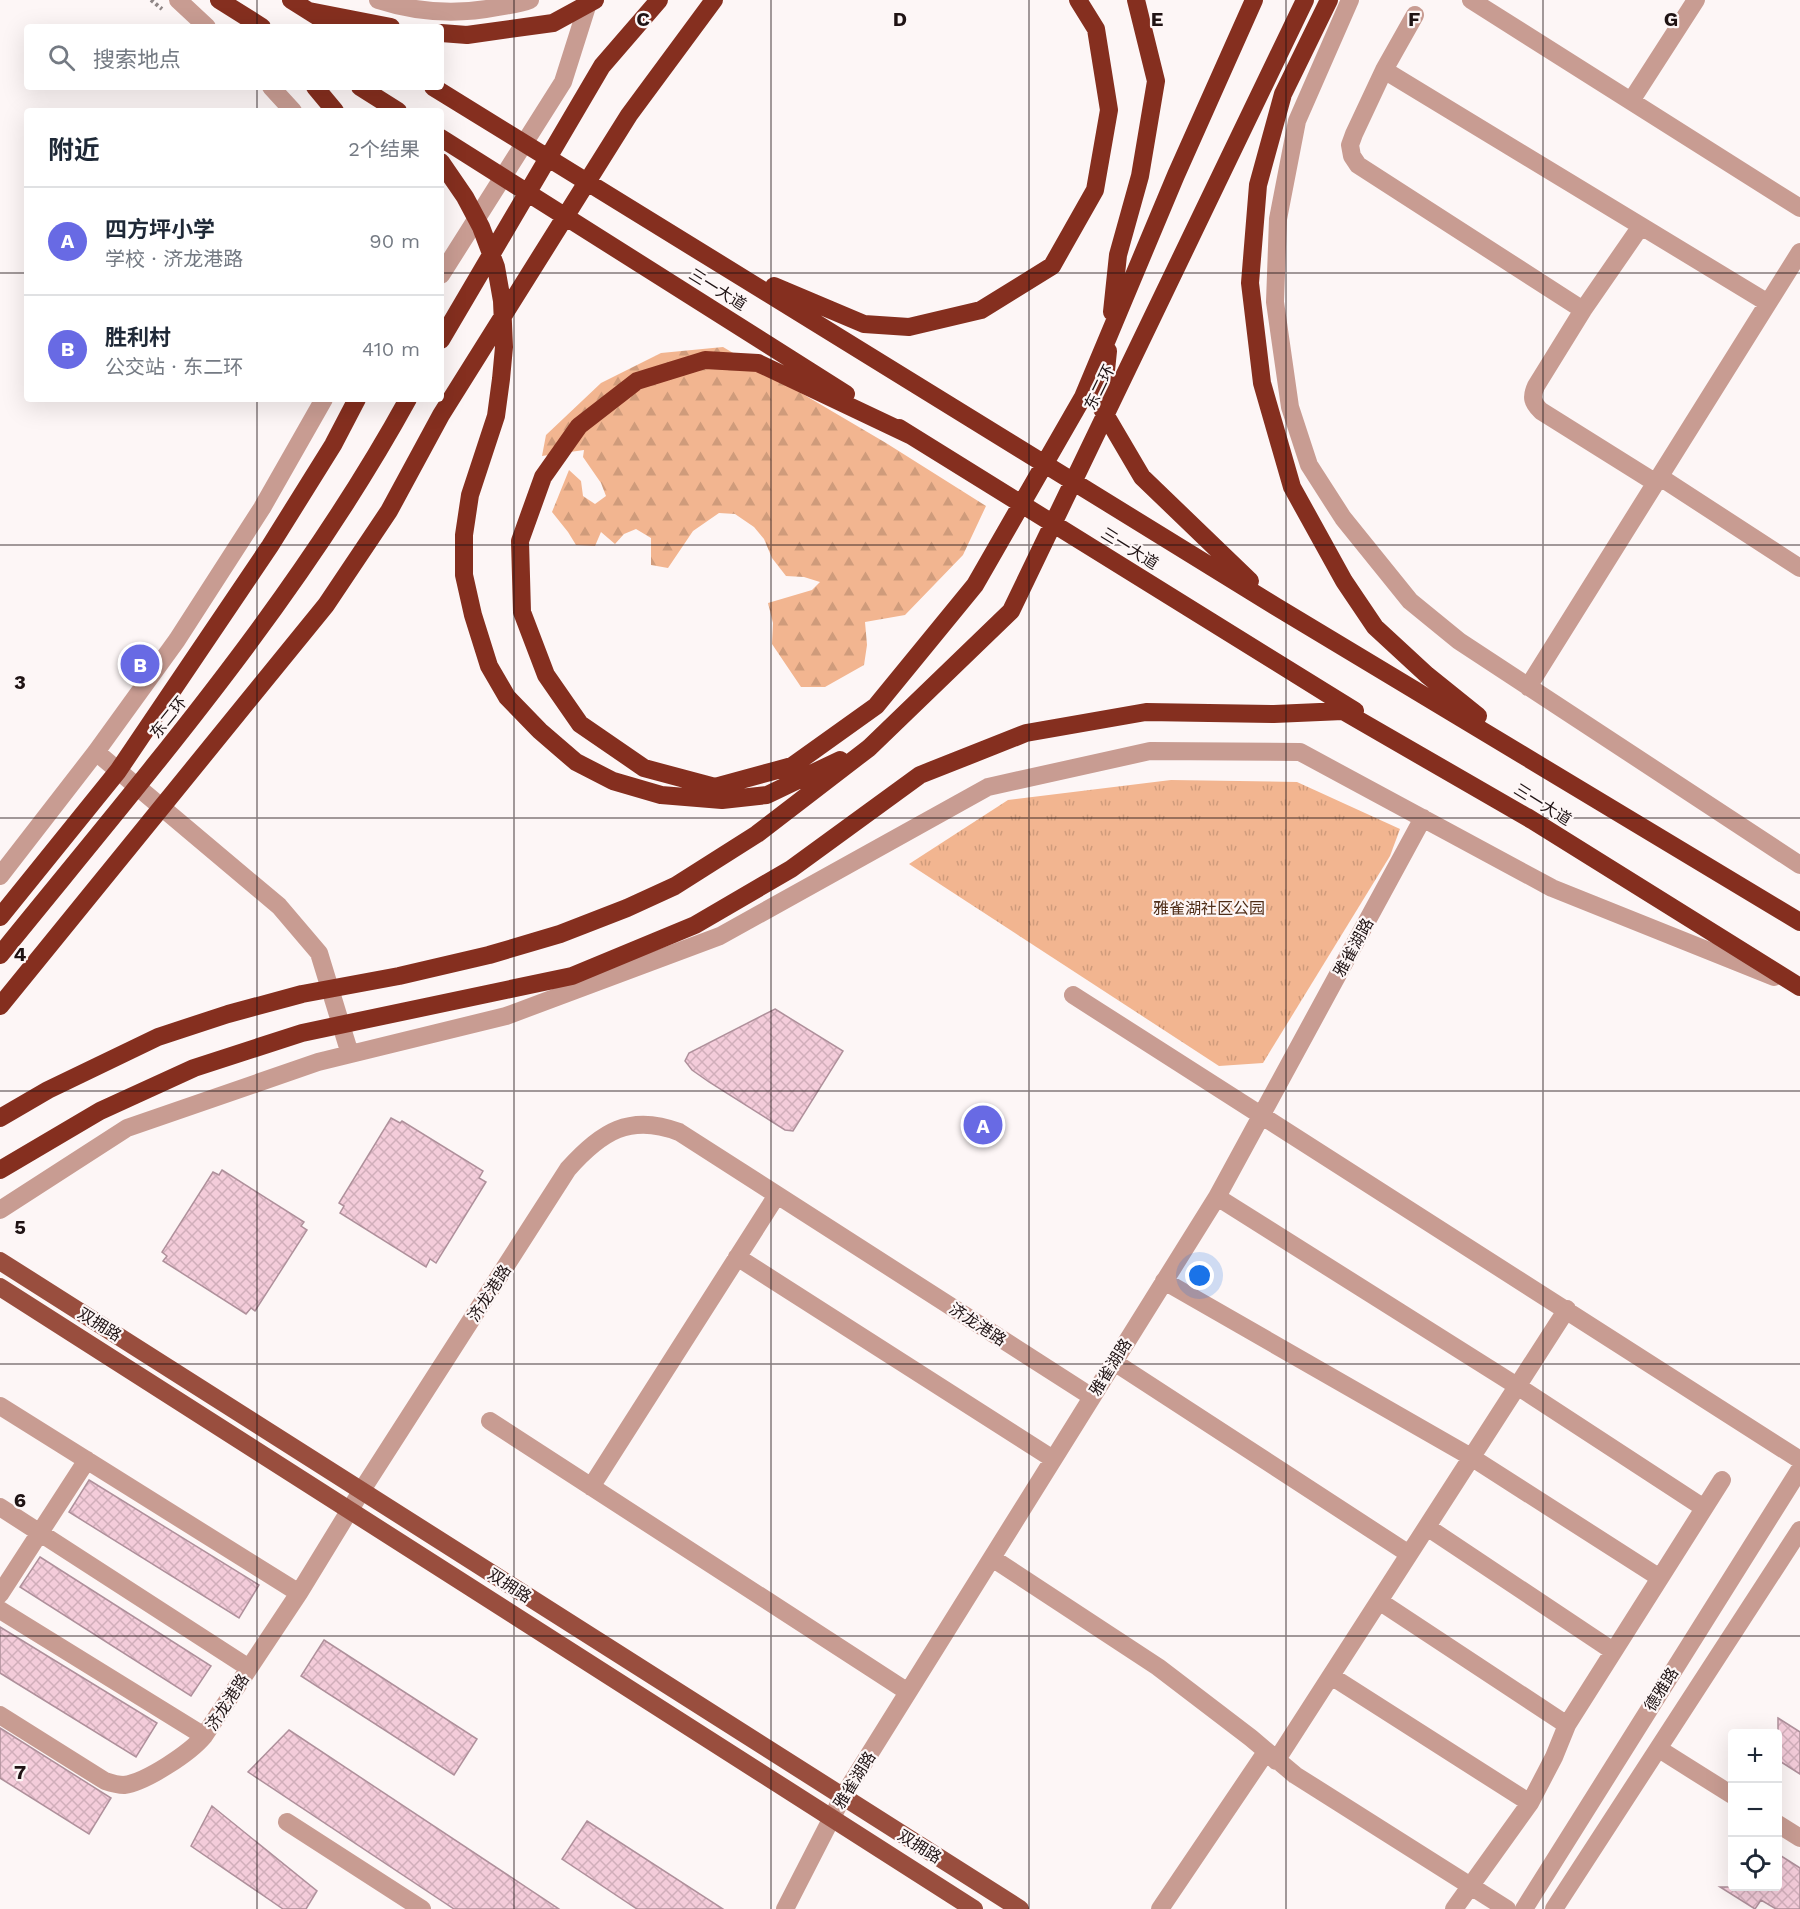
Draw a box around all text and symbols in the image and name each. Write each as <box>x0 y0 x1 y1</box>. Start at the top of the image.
text: C <box>636 7 650 31</box>
text: D <box>893 7 907 31</box>
text: E <box>1151 7 1163 31</box>
text: F <box>1408 7 1420 31</box>
text: G <box>1664 7 1678 31</box>
search box <box>24 24 444 90</box>
icon: search <box>45 41 78 74</box>
text: 搜索地点 <box>93 47 181 72</box>
text: 附近 <box>48 135 100 165</box>
text: 2个结果 <box>348 137 420 161</box>
text: 四方坪小学 <box>105 217 215 242</box>
text: A <box>61 229 74 253</box>
text: 90 m <box>369 229 420 253</box>
text: 学校 · 济龙港路 <box>105 247 243 271</box>
street label: 三一大道 <box>686 264 750 314</box>
text: 胜利村 <box>105 325 171 350</box>
text: B <box>61 337 74 361</box>
text: 410 m <box>362 337 420 361</box>
text: 公交站 · 东二环 <box>105 355 243 379</box>
street label: 东二环 <box>1080 361 1119 413</box>
street label: 三一大道 <box>1098 523 1162 573</box>
pin: B <box>120 642 160 686</box>
text: 3 <box>14 670 26 694</box>
street label: 东二环 <box>146 693 191 742</box>
street label: 三一大道 <box>1511 779 1575 829</box>
park label: 雅雀湖社区公园 <box>1153 899 1265 918</box>
street label: 雅雀湖路 <box>1330 915 1377 980</box>
text: 4 <box>14 942 27 966</box>
pin: A <box>964 1102 1002 1148</box>
text: 5 <box>14 1215 26 1239</box>
street label: 济龙港路 <box>464 1261 515 1325</box>
your location <box>1185 1261 1214 1290</box>
street label: 济龙港路 <box>946 1299 1010 1350</box>
street label: 双拥路 <box>74 1304 125 1345</box>
street label: 雅雀湖路 <box>1085 1335 1135 1399</box>
text: 6 <box>14 1488 26 1512</box>
street label: 双拥路 <box>484 1564 535 1606</box>
street label: 德雅路 <box>1641 1664 1682 1715</box>
street label: 济龙港路 <box>202 1670 253 1734</box>
map controls <box>1728 1729 1782 1891</box>
button: + <box>1728 1729 1782 1783</box>
street label: 雅雀湖路 <box>829 1748 879 1812</box>
text: 7 <box>14 1760 26 1784</box>
button: − <box>1728 1783 1782 1837</box>
street label: 双拥路 <box>894 1826 945 1867</box>
button: locate <box>1728 1837 1782 1891</box>

